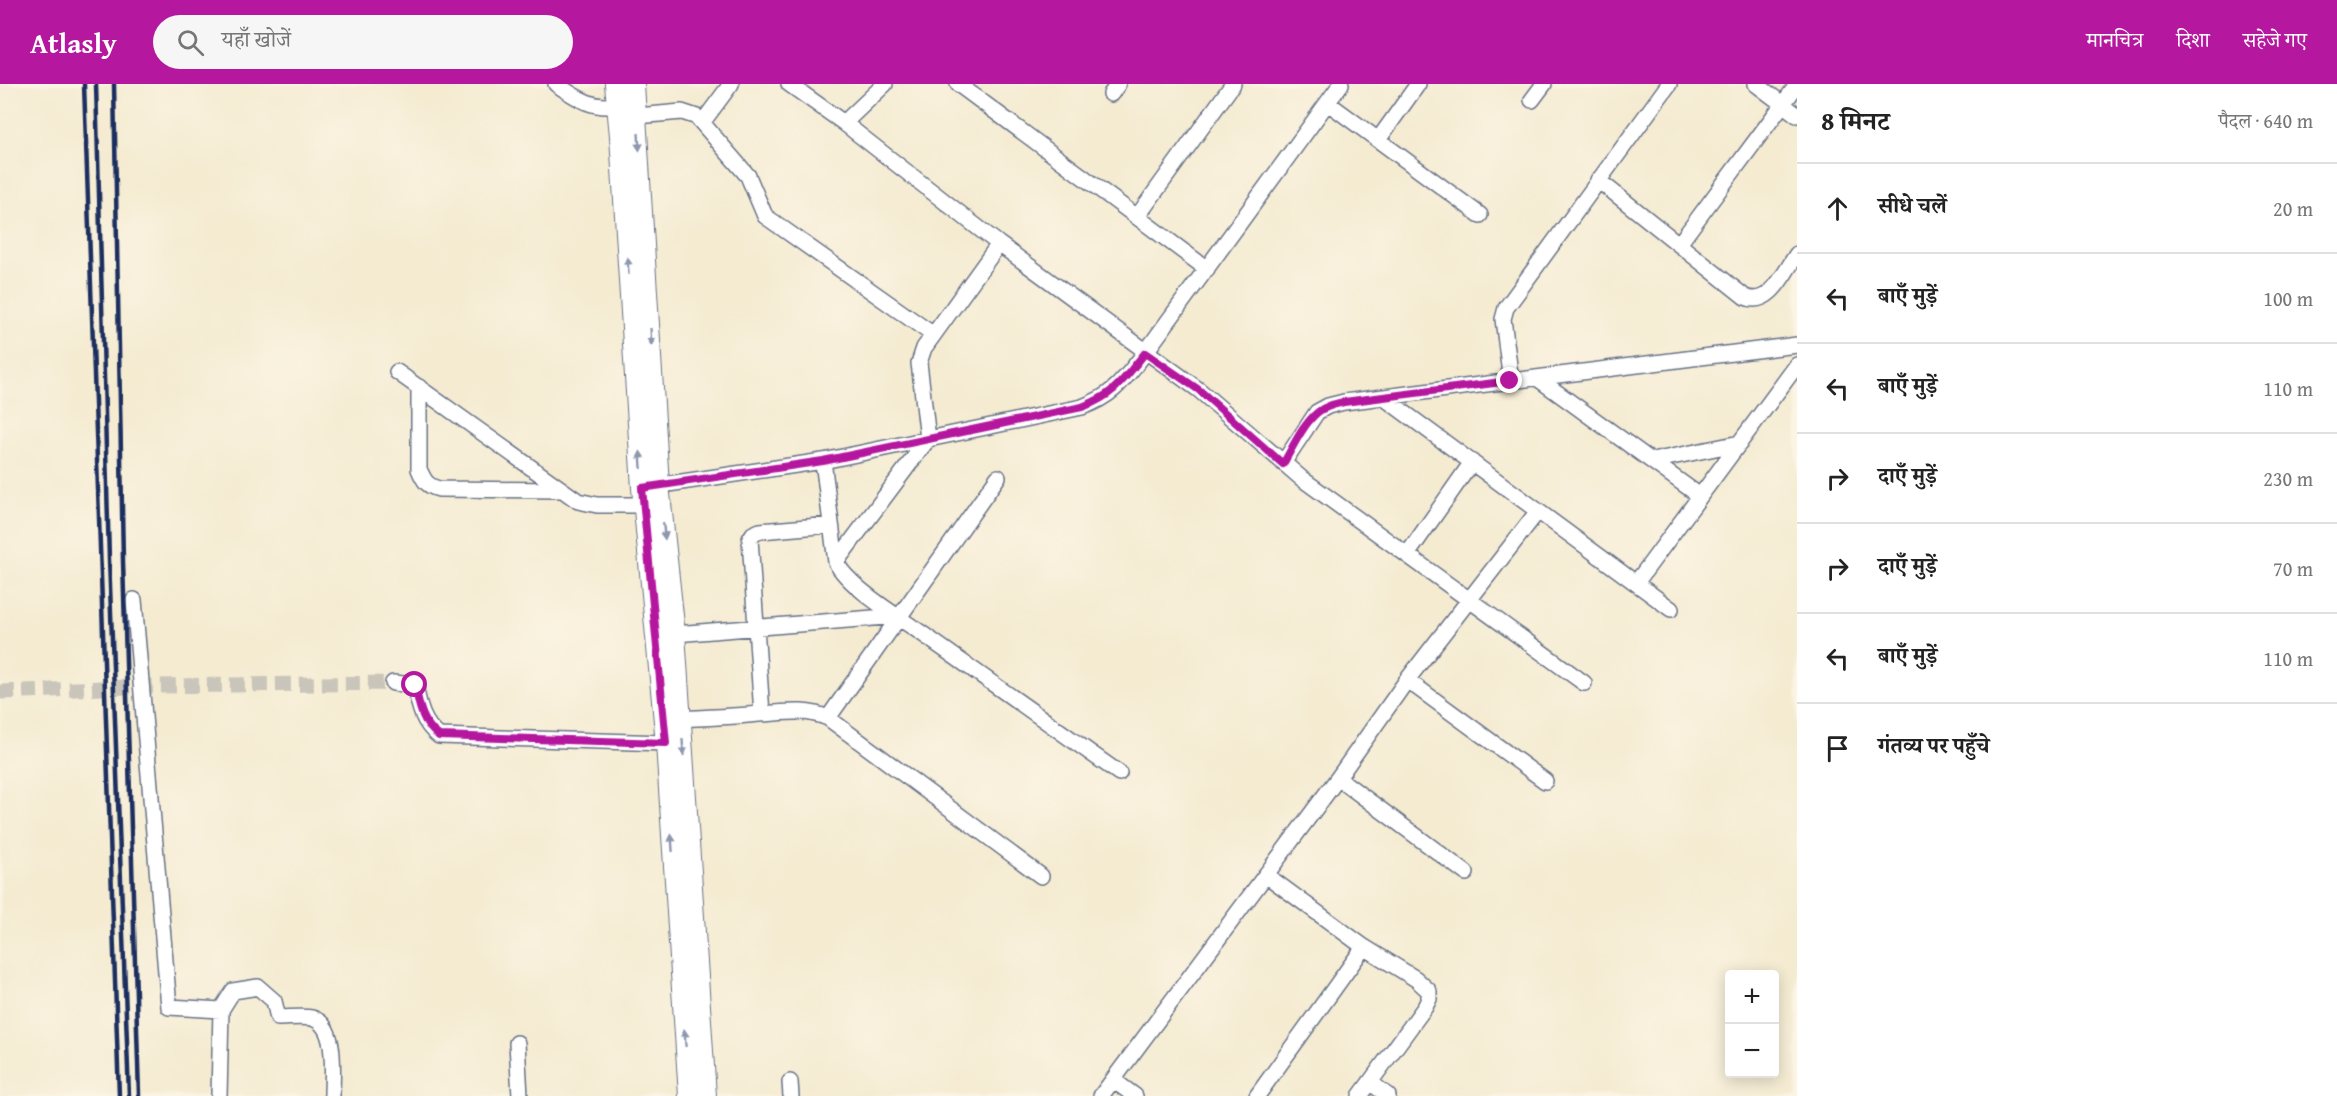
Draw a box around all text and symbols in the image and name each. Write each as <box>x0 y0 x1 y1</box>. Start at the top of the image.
search box <box>153 15 573 69</box>
text: Atlasly <box>30 22 117 63</box>
text: यहाँ खोजें <box>222 23 291 55</box>
text: मानचित्र <box>2086 24 2143 55</box>
text: दिशा <box>2176 24 2210 55</box>
text: सहेजे गए <box>2243 24 2307 55</box>
icon: search <box>174 26 207 59</box>
text: 8 मिनट <box>1821 101 1889 140</box>
text: पैदल · 640 m <box>2219 106 2313 135</box>
one-way arrow <box>634 133 644 152</box>
text: सीधे चलें <box>1878 189 1947 221</box>
icon: ahead <box>1821 192 1854 225</box>
text: 20 m <box>2273 194 2313 223</box>
one-way arrow <box>624 256 633 275</box>
text: बाएँ मुड़ें <box>1878 279 1937 311</box>
icon: left <box>1821 282 1854 315</box>
text: 100 m <box>2263 284 2313 313</box>
one-way arrow <box>646 327 655 346</box>
route end <box>1496 367 1522 393</box>
text: बाएँ मुड़ें <box>1878 369 1937 401</box>
icon: left <box>1821 372 1854 405</box>
text: 110 m <box>2263 374 2313 403</box>
one-way arrow <box>636 451 645 470</box>
text: दाएँ मुड़ें <box>1878 459 1937 491</box>
icon: right <box>1821 462 1854 495</box>
text: 230 m <box>2263 464 2313 493</box>
one-way arrow <box>659 522 669 541</box>
text: दाएँ मुड़ें <box>1878 549 1937 581</box>
icon: right <box>1821 552 1854 585</box>
text: 70 m <box>2273 554 2313 583</box>
text: बाएँ मुड़ें <box>1878 639 1937 671</box>
icon: left <box>1821 642 1854 675</box>
text: 110 m <box>2263 644 2313 673</box>
route start <box>401 671 427 697</box>
text: गंतव्य पर पहुँचे <box>1878 729 1989 761</box>
icon: arrive <box>1821 732 1854 765</box>
one-way arrow <box>678 737 688 756</box>
one-way arrow <box>668 834 677 853</box>
map controls <box>1725 970 1779 1078</box>
button: + <box>1725 970 1779 1024</box>
button: − <box>1725 1024 1779 1078</box>
one-way arrow <box>680 1028 689 1047</box>

